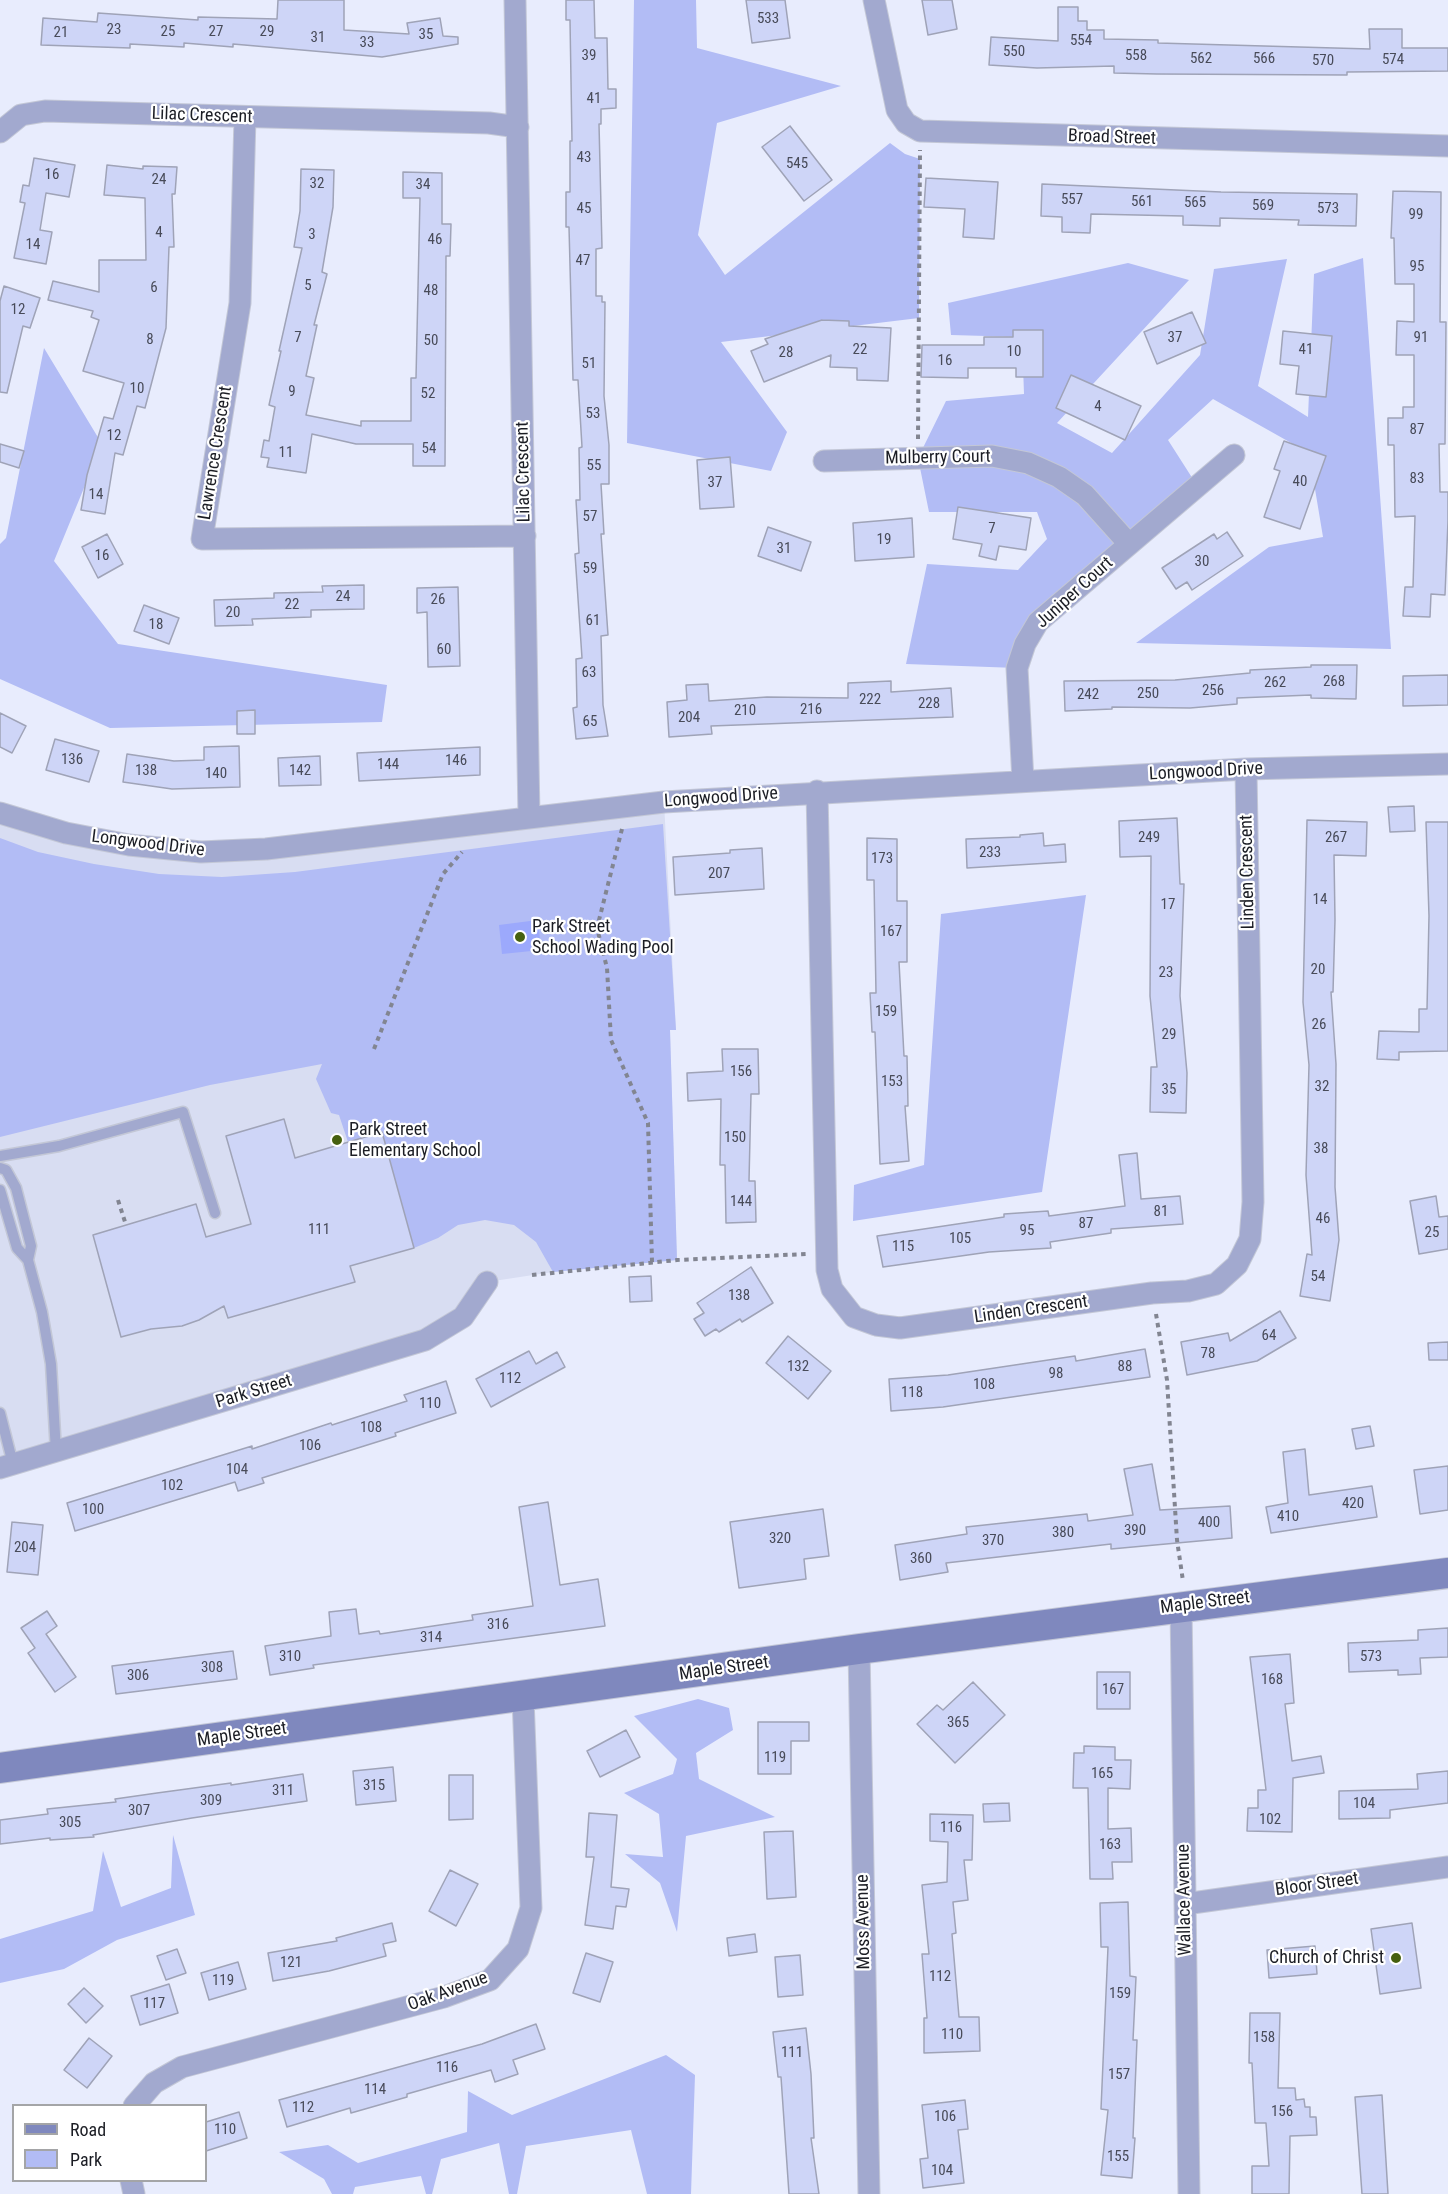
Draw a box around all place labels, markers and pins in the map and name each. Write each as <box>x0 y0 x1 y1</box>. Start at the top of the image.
place label: Park Street School Wading Pool <box>532 916 674 958</box>
marker: Park Street School Wading Pool <box>513 930 527 944</box>
place label: Park Street Elementary School <box>349 1119 481 1162</box>
marker: Park Street Elementary School <box>330 1133 344 1147</box>
place label: Church of Christ <box>1269 1947 1384 1969</box>
marker: Church of Christ <box>1389 1951 1403 1965</box>

